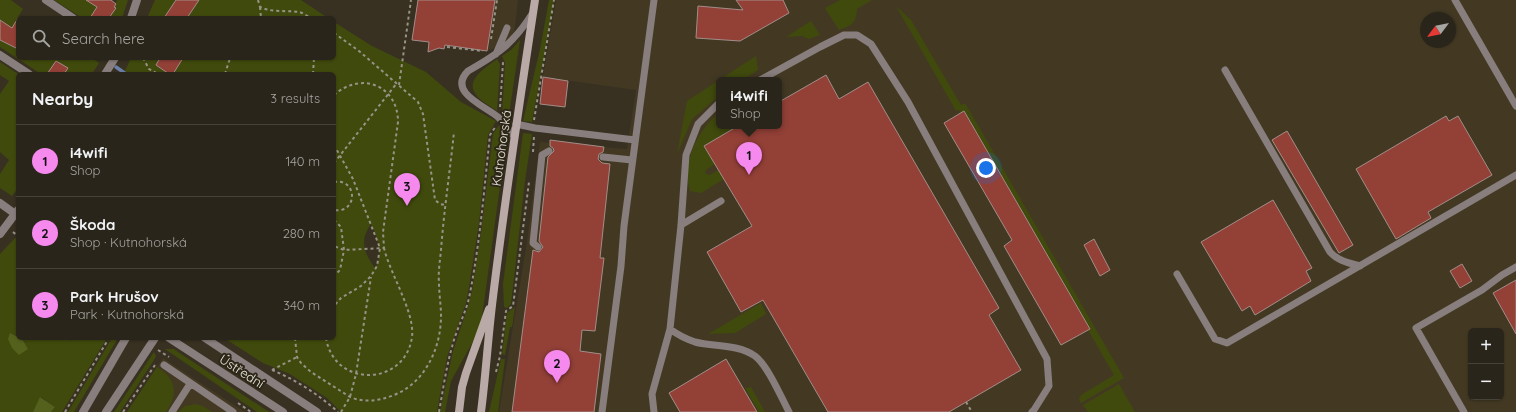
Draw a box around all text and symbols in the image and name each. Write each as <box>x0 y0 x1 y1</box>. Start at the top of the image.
north arrow <box>1420 12 1456 48</box>
search box <box>16 16 336 60</box>
icon: search <box>30 27 52 49</box>
text: Search here <box>62 29 145 48</box>
popup <box>716 77 782 129</box>
text: i4wifi <box>730 86 768 105</box>
text: Nearby <box>32 88 93 109</box>
text: 3 results <box>270 90 320 106</box>
text: Shop <box>730 105 761 121</box>
street label: Kutnohorská <box>488 109 514 187</box>
pin: 1 <box>736 142 762 175</box>
text: i4wifi <box>70 143 108 162</box>
text: 1 <box>42 153 48 169</box>
text: 140 m <box>285 153 320 169</box>
your location <box>976 158 996 178</box>
text: Shop <box>70 162 100 178</box>
pin: 3 <box>394 173 420 206</box>
text: Škoda <box>70 215 115 234</box>
text: 2 <box>41 225 49 241</box>
text: 280 m <box>283 225 320 241</box>
text: Shop · Kutnohorská <box>70 234 187 250</box>
text: Park Hrušov <box>70 287 159 306</box>
text: 3 <box>42 297 48 313</box>
text: 340 m <box>283 297 320 313</box>
text: Park · Kutnohorská <box>70 306 184 322</box>
map controls <box>1468 328 1504 400</box>
button: + <box>1468 328 1504 364</box>
pin: 2 <box>544 350 570 383</box>
street label: Ústřední <box>217 351 268 392</box>
button: − <box>1468 364 1504 400</box>

